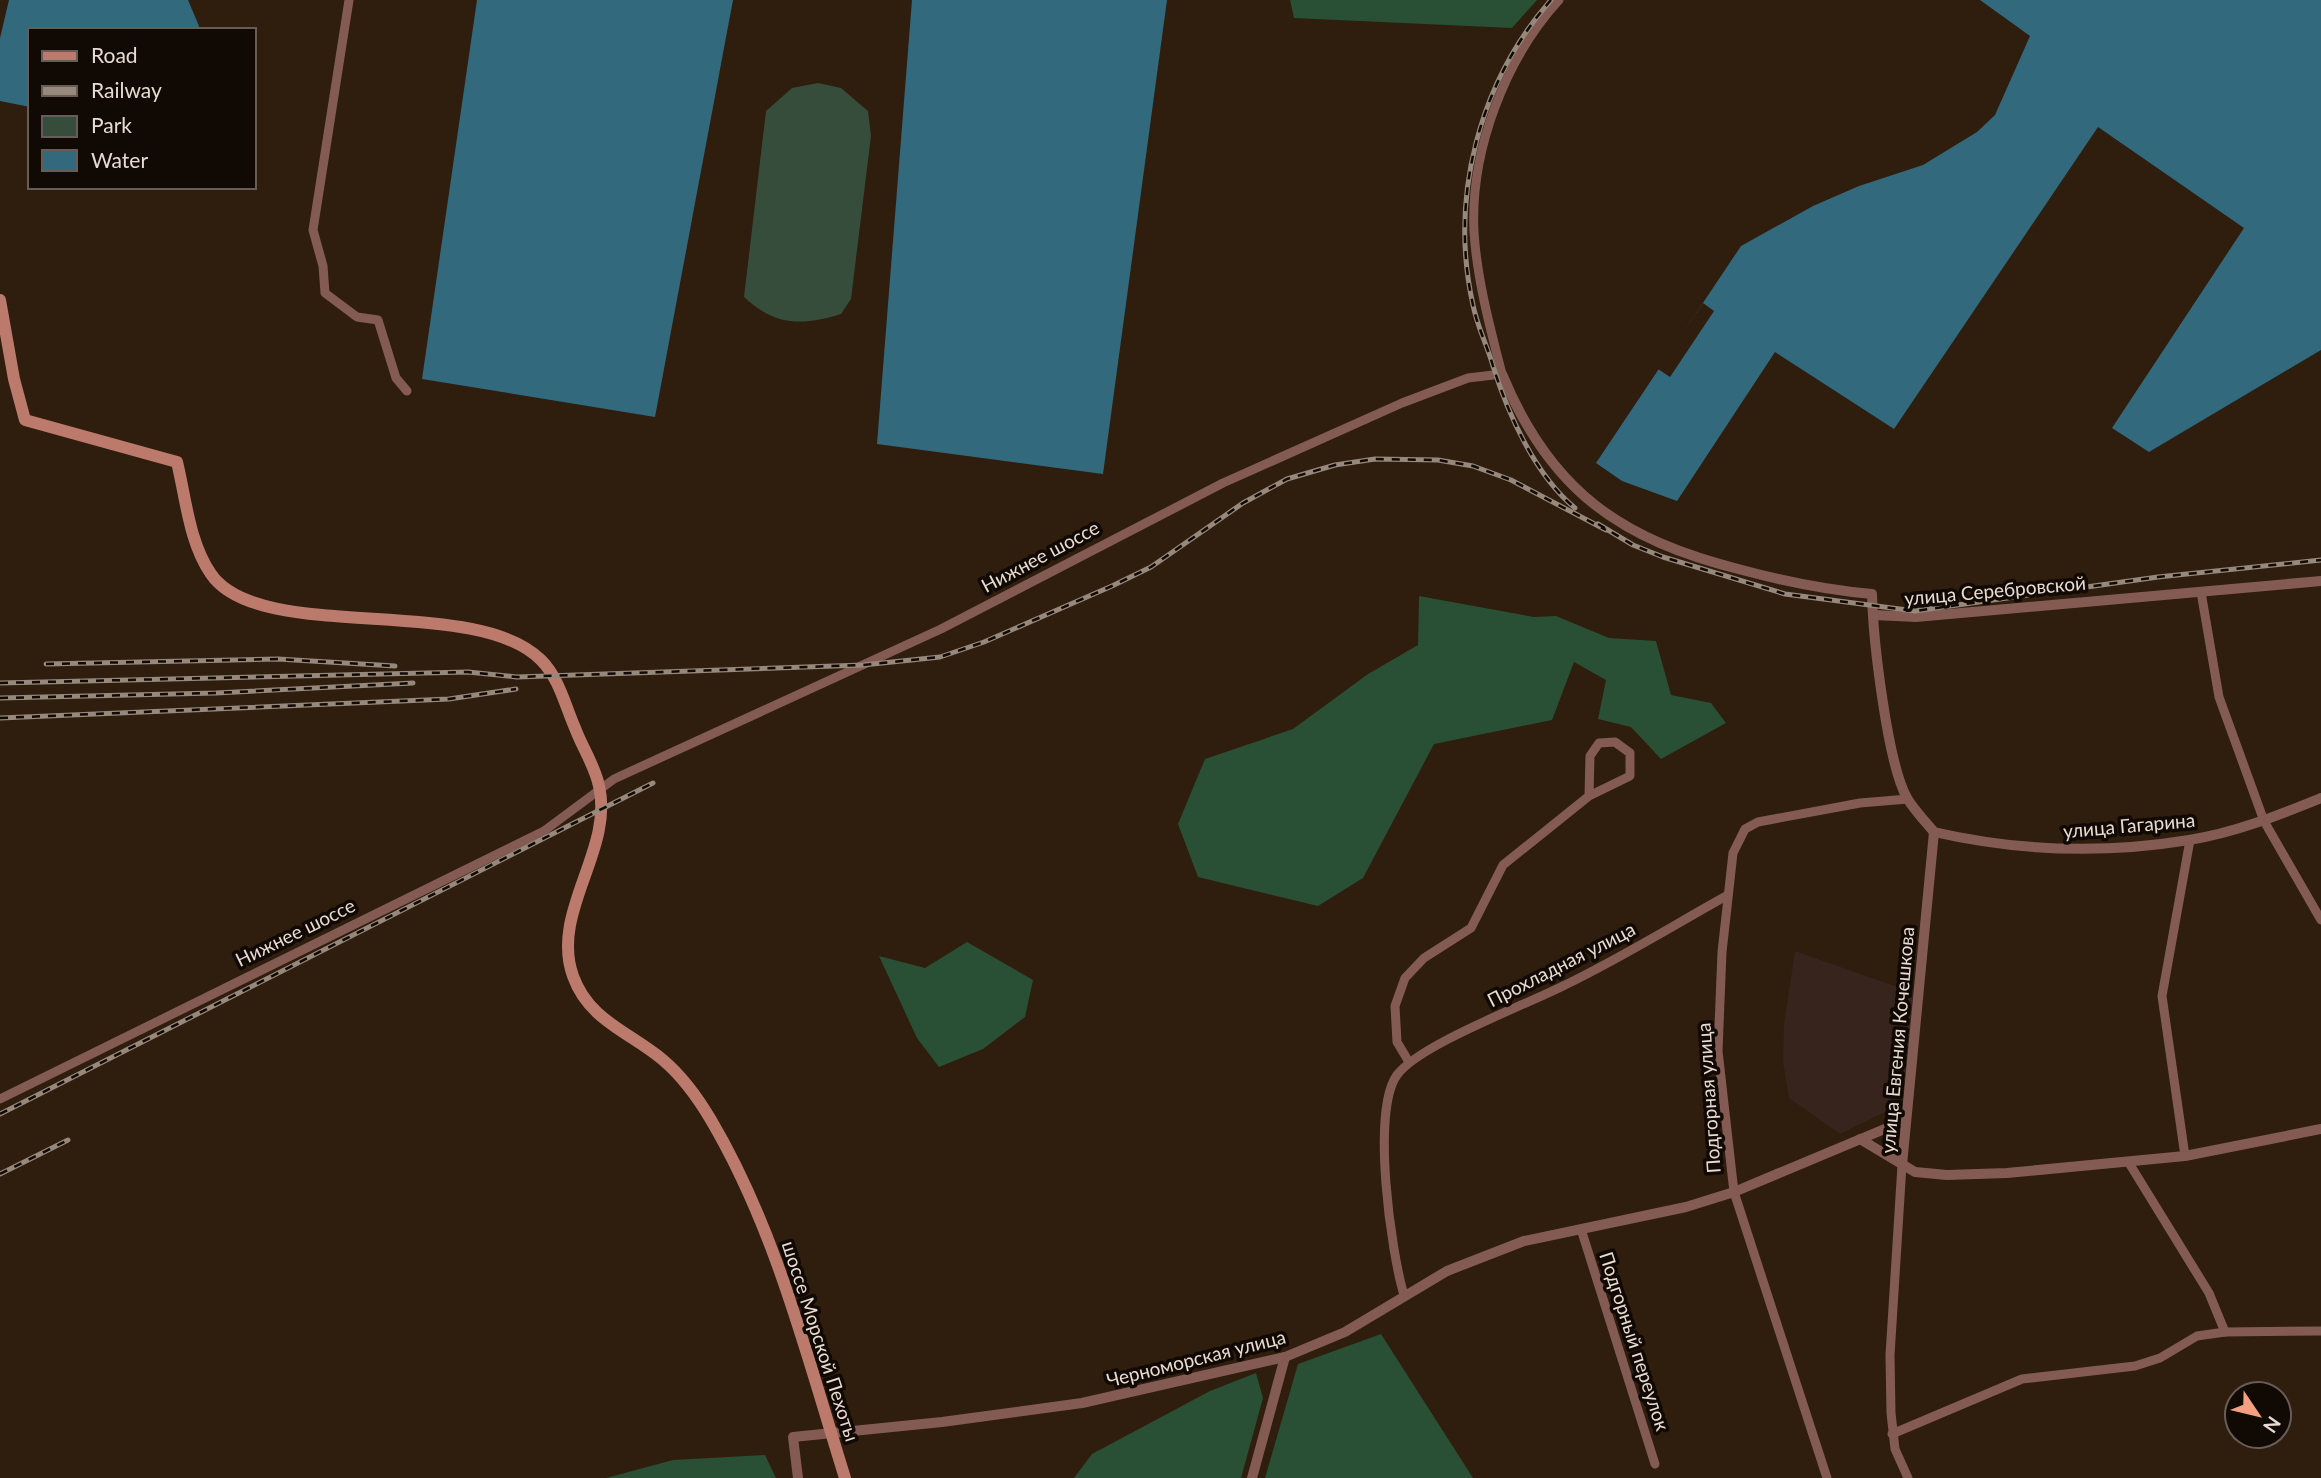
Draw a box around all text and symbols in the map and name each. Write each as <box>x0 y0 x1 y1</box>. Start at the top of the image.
legend <box>28 28 256 189</box>
text: Road <box>91 42 138 67</box>
text: Railway <box>91 77 162 102</box>
text: Park <box>91 112 132 137</box>
text: Water <box>91 147 148 172</box>
street label: Нижнее шоссе <box>977 515 1103 597</box>
street label: улица Серебровской <box>1903 571 2087 609</box>
street label: улица Гагарина <box>2062 808 2196 842</box>
street label: Нижнее шоссе <box>231 893 359 971</box>
street label: Прохладная улица <box>1483 917 1639 1011</box>
street label: улица Евгения Кочешкова <box>1876 926 1918 1154</box>
street label: Подгорная улица <box>1691 1022 1725 1174</box>
street label: шоссе Морской Пехоты <box>778 1238 864 1444</box>
street label: Подгорный переулок <box>1595 1249 1675 1433</box>
street label: Черноморская улица <box>1104 1325 1288 1391</box>
north arrow <box>2223 1380 2293 1450</box>
text: N <box>2259 1412 2286 1438</box>

